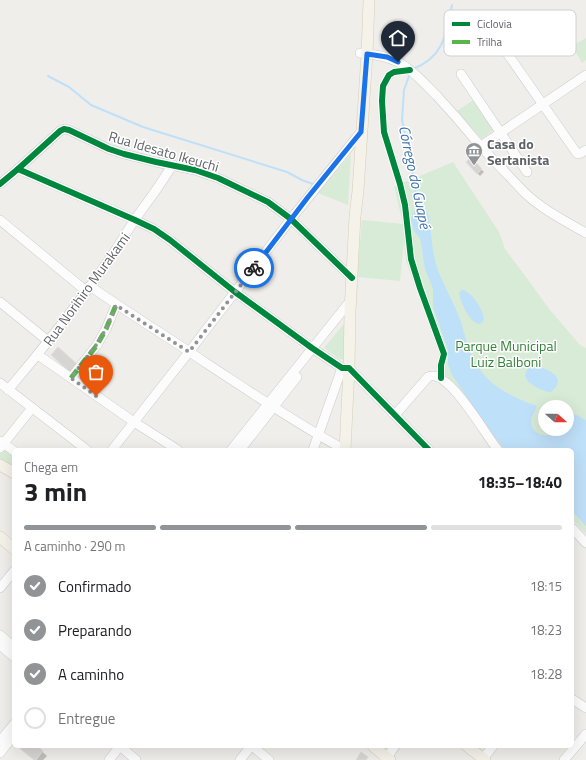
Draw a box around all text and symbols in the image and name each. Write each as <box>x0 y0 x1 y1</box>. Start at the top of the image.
legend <box>444 10 576 56</box>
text: Ciclovia <box>477 16 512 32</box>
pin <box>381 21 415 62</box>
icon: home <box>387 27 409 49</box>
text: Trilha <box>477 34 503 50</box>
water label: Córrego do Guapé <box>393 123 437 232</box>
street label: Rua Idesato Ikeuchi <box>106 125 222 177</box>
place label: Casa do Sertanista <box>487 133 549 170</box>
museum icon: Casa do Sertanista <box>464 141 484 166</box>
street label: Rua Norihiro Murakami <box>38 228 134 350</box>
courier <box>234 248 274 288</box>
icon: bike <box>243 257 265 279</box>
park label: Parque Municipal Luiz Balboni <box>455 335 557 372</box>
pin <box>79 355 113 396</box>
icon: bag <box>85 361 107 383</box>
north arrow <box>538 400 574 436</box>
map controls <box>538 400 574 436</box>
text: Chega em <box>24 457 78 477</box>
text: 18:35–18:40 <box>478 471 562 494</box>
text: 3 min <box>24 472 87 511</box>
text: A caminho · 290 m <box>24 536 125 556</box>
icon: check <box>24 575 46 597</box>
text: Confirmado <box>58 575 131 598</box>
text: 18:15 <box>530 576 562 596</box>
icon: check <box>24 619 46 641</box>
text: Preparando <box>58 619 132 642</box>
text: 18:23 <box>530 620 562 640</box>
icon: check <box>24 663 46 685</box>
text: A caminho <box>58 663 124 686</box>
text: 18:28 <box>530 664 562 684</box>
text: Entregue <box>58 707 115 730</box>

